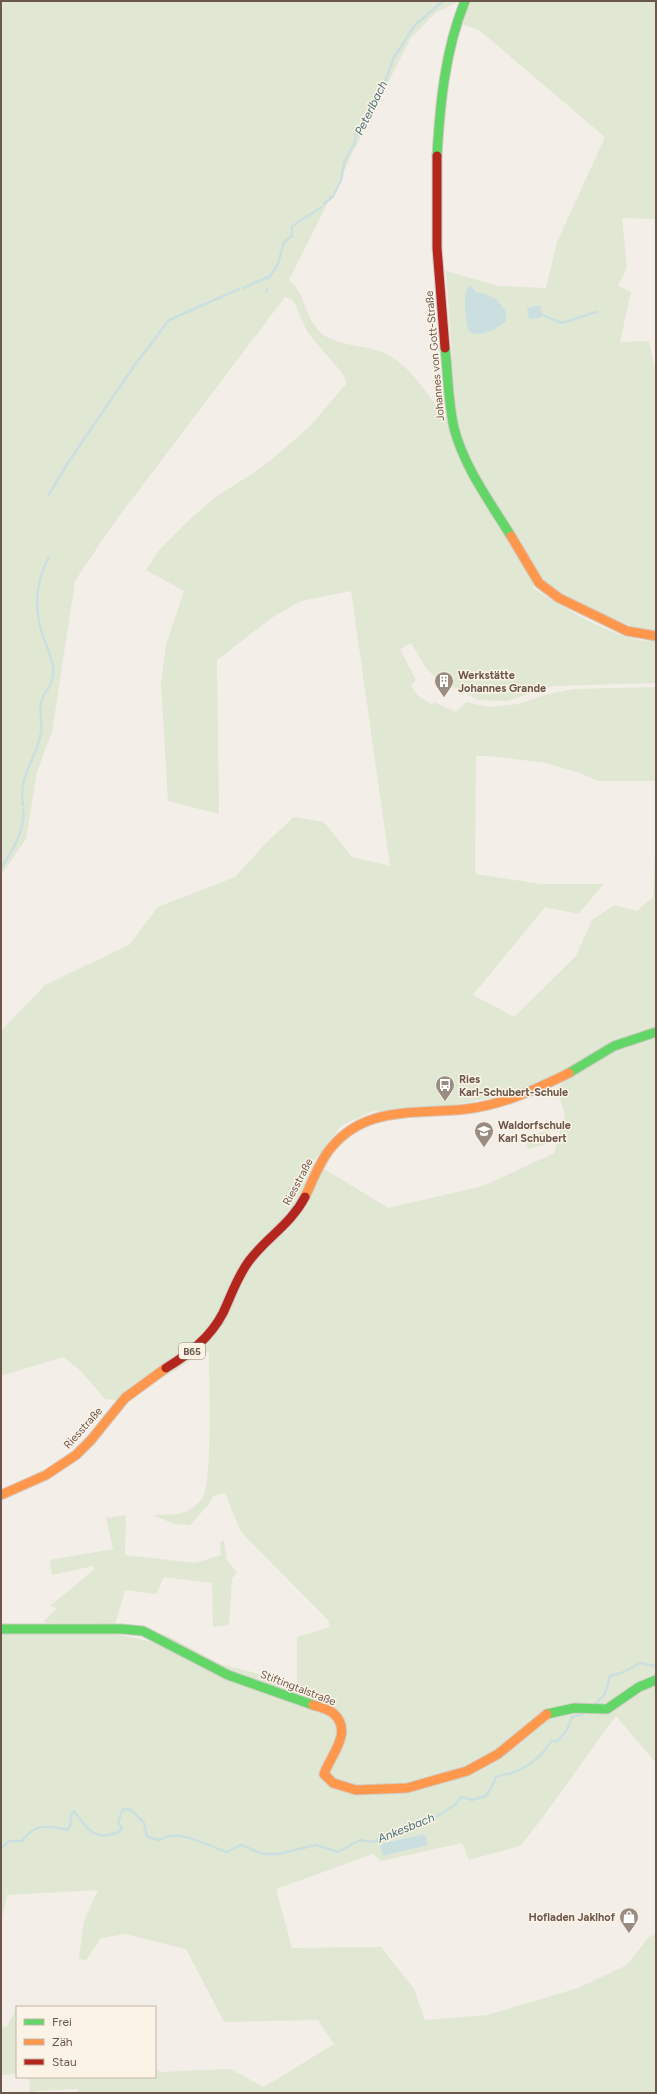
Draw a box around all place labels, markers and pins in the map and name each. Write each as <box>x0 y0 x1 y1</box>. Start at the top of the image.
place label: Werkstätte Johannes Grande <box>458 669 546 695</box>
building icon: Werkstätte Johannes Grande <box>433 670 455 698</box>
place label: Ries Karl-Schubert-Schule <box>459 1073 568 1099</box>
bus stop icon: Ries Karl-Schubert-Schule <box>434 1074 456 1102</box>
place label: Waldorfschule Karl Schubert <box>498 1119 571 1145</box>
school or university icon: Waldorfschule Karl Schubert <box>473 1120 495 1148</box>
shop icon: Hofladen Jaklhof <box>618 1906 640 1934</box>
place label: Hofladen Jaklhof <box>528 1911 616 1924</box>

